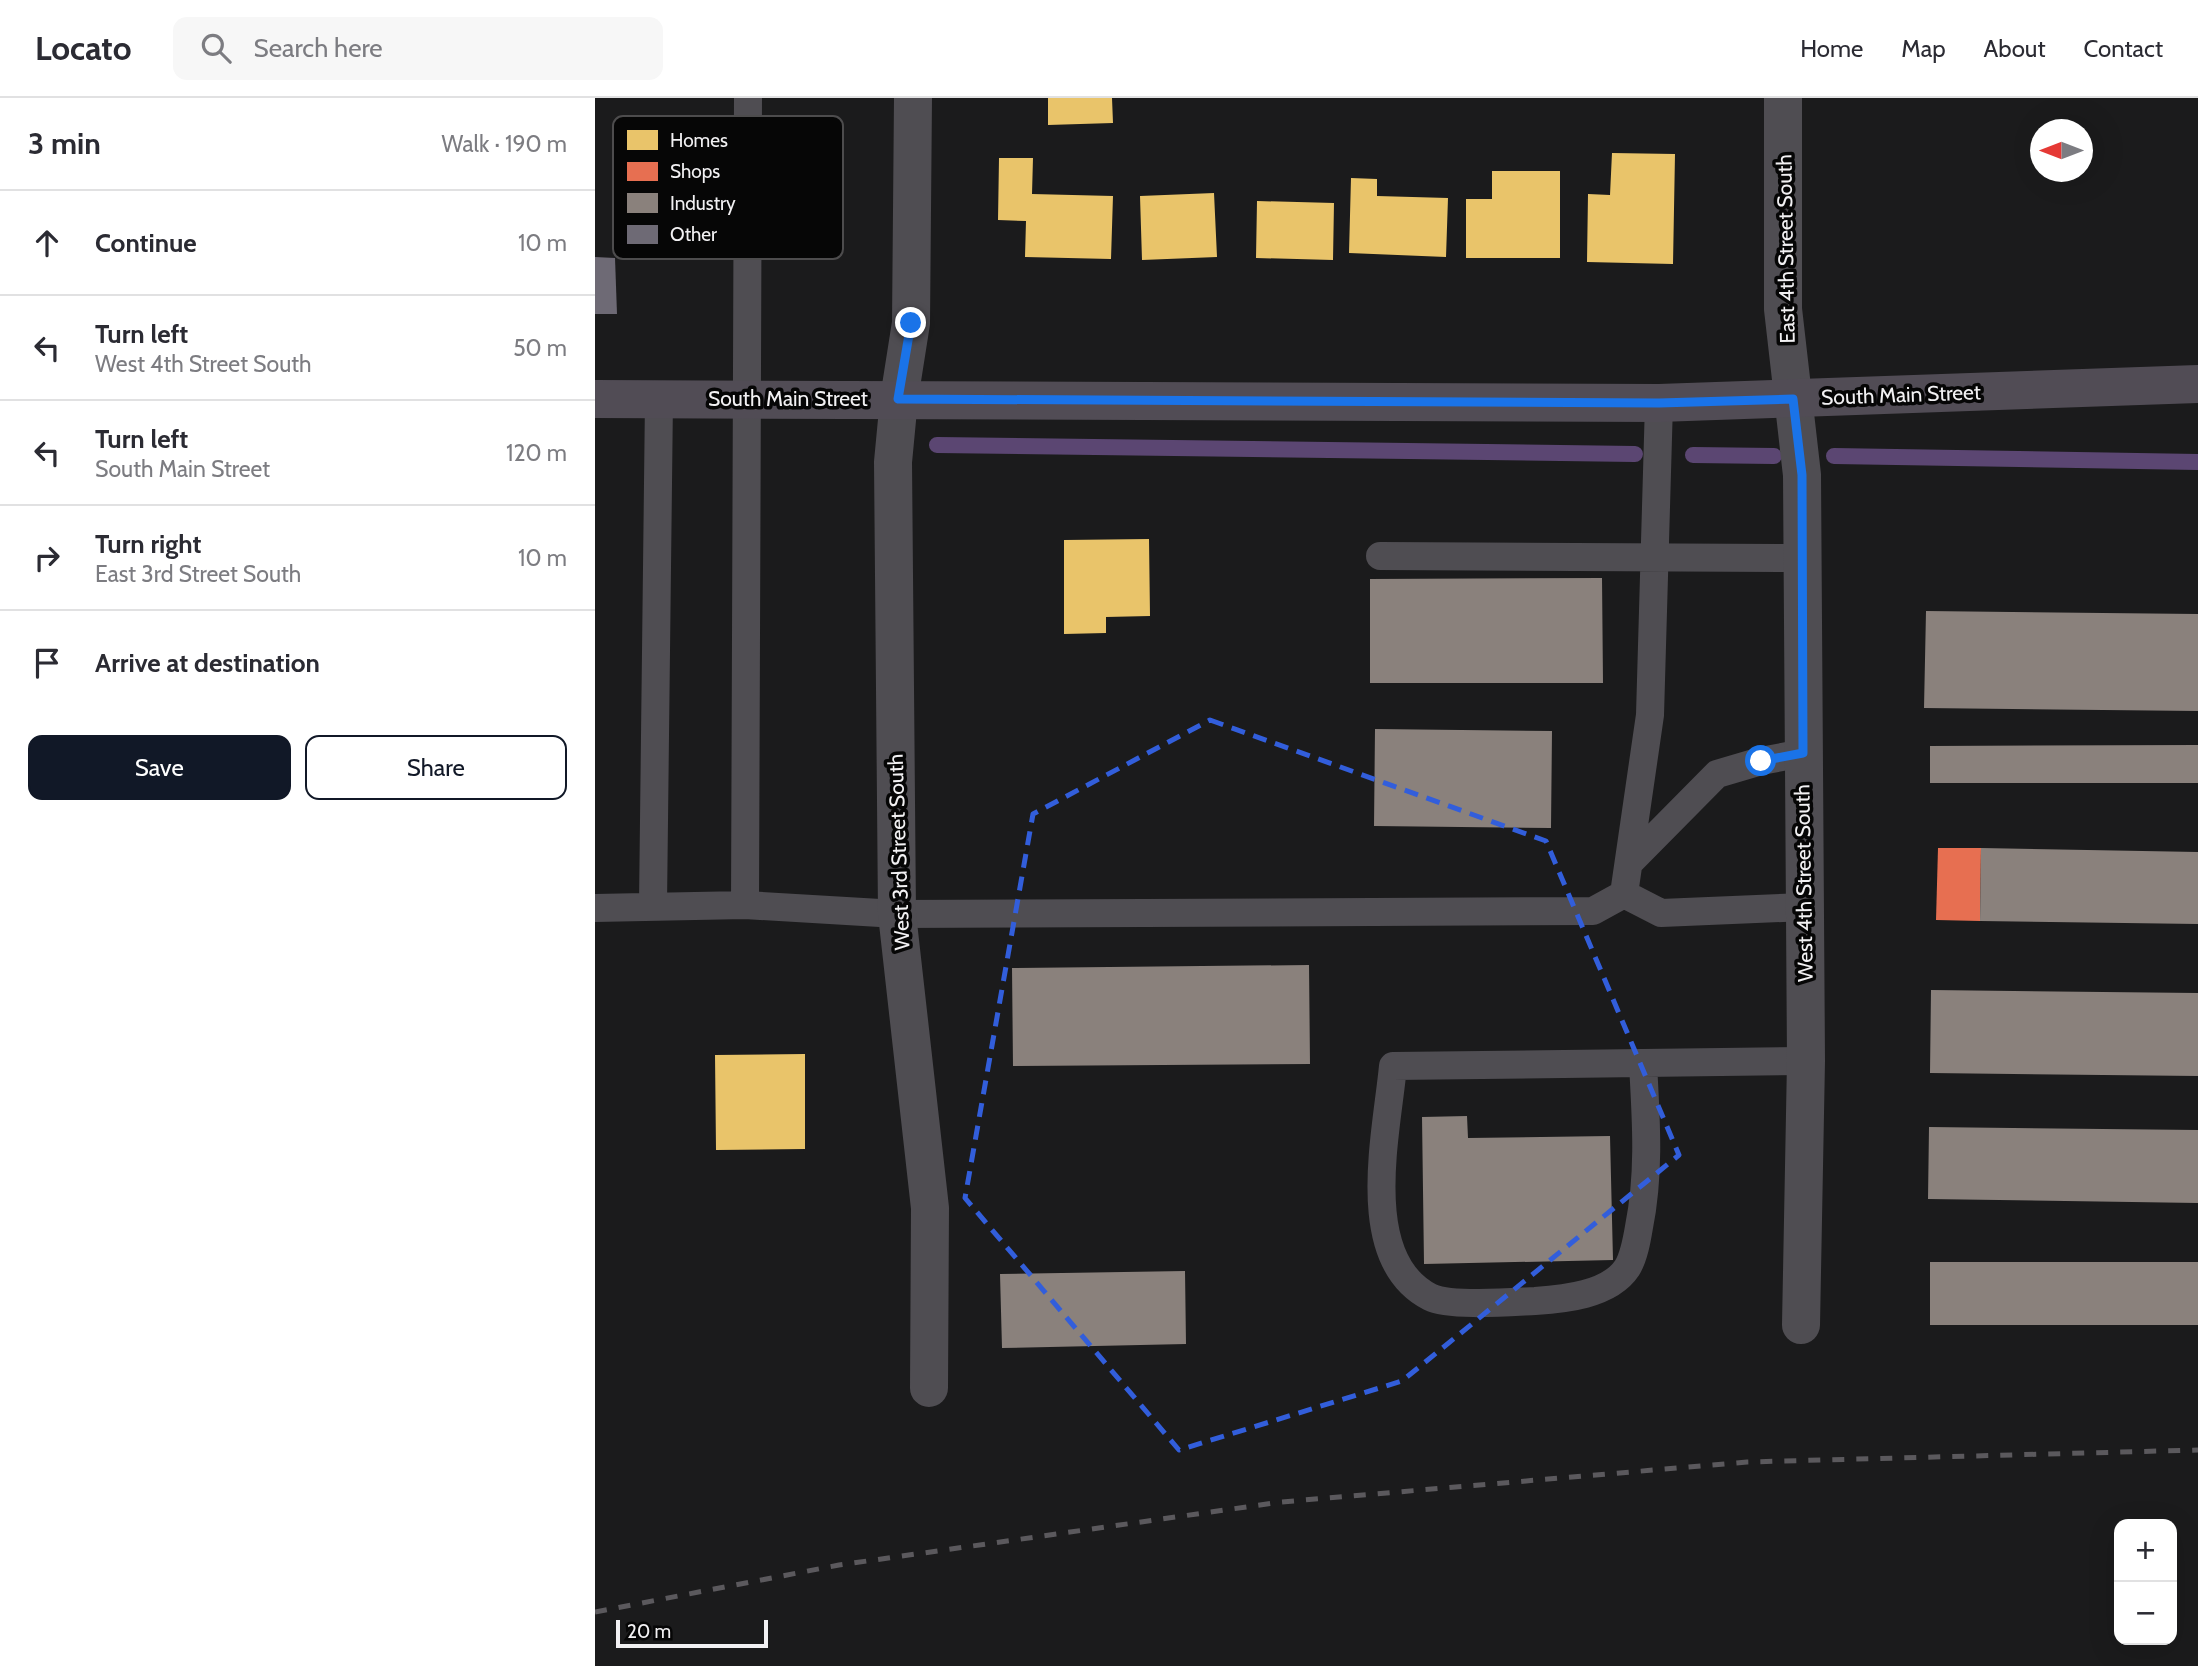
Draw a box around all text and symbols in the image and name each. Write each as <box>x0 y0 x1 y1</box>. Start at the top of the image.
search box <box>173 17 663 80</box>
text: Locato <box>35 28 131 68</box>
icon: search <box>197 29 235 67</box>
text: Search here <box>253 32 383 64</box>
text: Home <box>1800 34 1863 63</box>
text: Map <box>1901 34 1946 63</box>
text: About <box>1984 34 2046 63</box>
text: Contact <box>2084 34 2163 63</box>
legend <box>613 116 843 259</box>
north arrow <box>2030 119 2093 182</box>
text: 3 min <box>28 125 101 162</box>
text: Homes <box>670 129 728 152</box>
text: Walk · 190 m <box>442 130 567 158</box>
street label: East 4th Street South <box>1771 154 1800 344</box>
text: Shops <box>670 160 720 183</box>
text: Industry <box>670 192 736 215</box>
text: Other <box>670 223 717 246</box>
icon: ahead <box>28 224 66 262</box>
text: Continue <box>95 227 197 259</box>
text: 10 m <box>518 229 567 257</box>
route end <box>895 307 926 338</box>
text: Turn left <box>95 318 188 350</box>
icon: left <box>28 329 66 367</box>
text: 50 m <box>513 334 567 362</box>
text: West 4th Street South <box>95 350 311 378</box>
street label: South Main Street <box>1821 379 1981 410</box>
street label: South Main Street <box>708 386 868 411</box>
text: Turn left <box>95 423 188 455</box>
icon: left <box>28 434 66 472</box>
text: 120 m <box>506 439 567 467</box>
text: South Main Street <box>95 455 270 483</box>
text: Turn right <box>95 528 201 560</box>
icon: right <box>28 539 66 577</box>
text: 10 m <box>518 544 567 572</box>
text: East 3rd Street South <box>95 560 301 588</box>
icon: arrive <box>28 644 66 682</box>
text: Arrive at destination <box>95 647 320 679</box>
button: Save <box>28 735 291 800</box>
button: Share <box>305 735 567 800</box>
route start <box>1745 745 1776 776</box>
street label: West 3rd Street South <box>883 753 914 951</box>
street label: West 4th Street South <box>1789 784 1818 982</box>
map controls <box>2114 1519 2177 1645</box>
button: + <box>2114 1519 2177 1582</box>
button: − <box>2114 1582 2177 1645</box>
scale bar <box>616 1617 768 1649</box>
text: 20 m <box>627 1620 671 1643</box>

